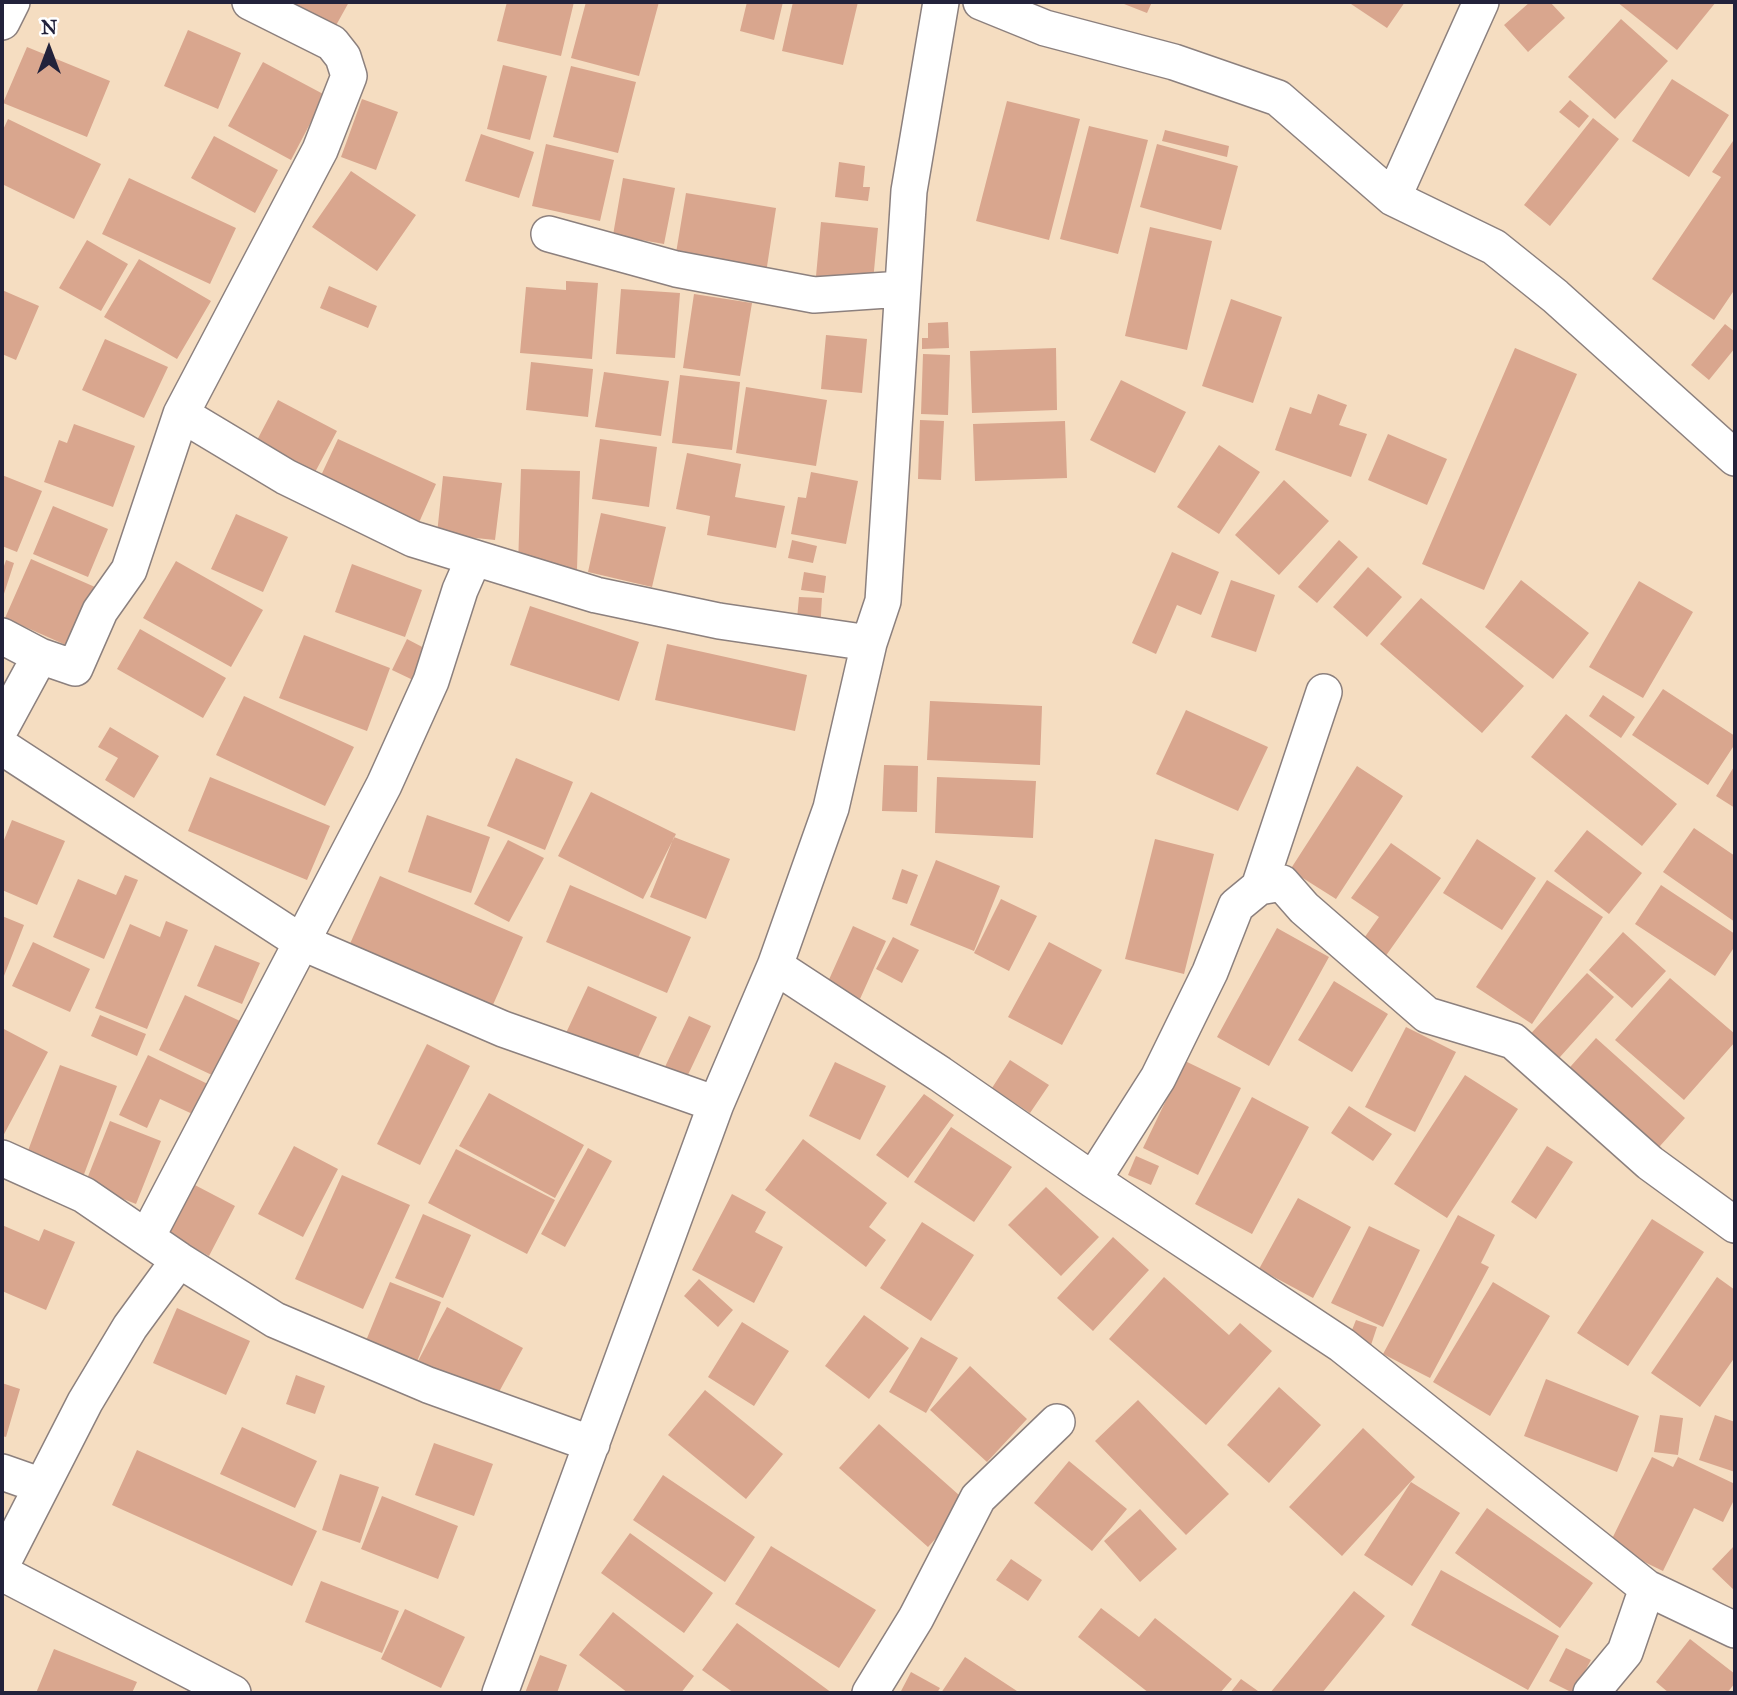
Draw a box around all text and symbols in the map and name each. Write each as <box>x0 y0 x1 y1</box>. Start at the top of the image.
north arrow <box>14 14 84 84</box>
text: N <box>41 16 57 39</box>

